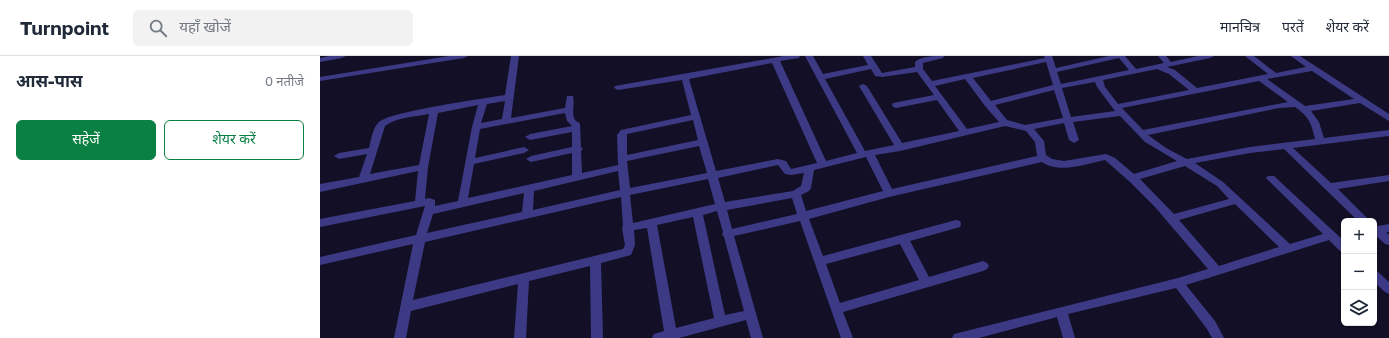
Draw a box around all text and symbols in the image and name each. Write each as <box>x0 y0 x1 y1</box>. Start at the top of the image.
search box <box>133 10 413 46</box>
text: Turnpoint <box>20 16 109 39</box>
icon: search <box>147 17 169 39</box>
text: यहाँ खोजें <box>179 17 231 35</box>
text: मानचित्र <box>1220 18 1260 35</box>
text: परतें <box>1282 18 1304 35</box>
text: शेयर करें <box>1326 18 1369 35</box>
text: आस-पास <box>16 70 83 91</box>
text: 0 नतीजे <box>265 73 304 89</box>
button: सहेजें <box>16 120 156 160</box>
button: शेयर करें <box>164 120 304 160</box>
map controls <box>1341 218 1377 326</box>
button: + <box>1341 218 1377 254</box>
button: − <box>1341 254 1377 290</box>
button: layers <box>1341 290 1377 326</box>

